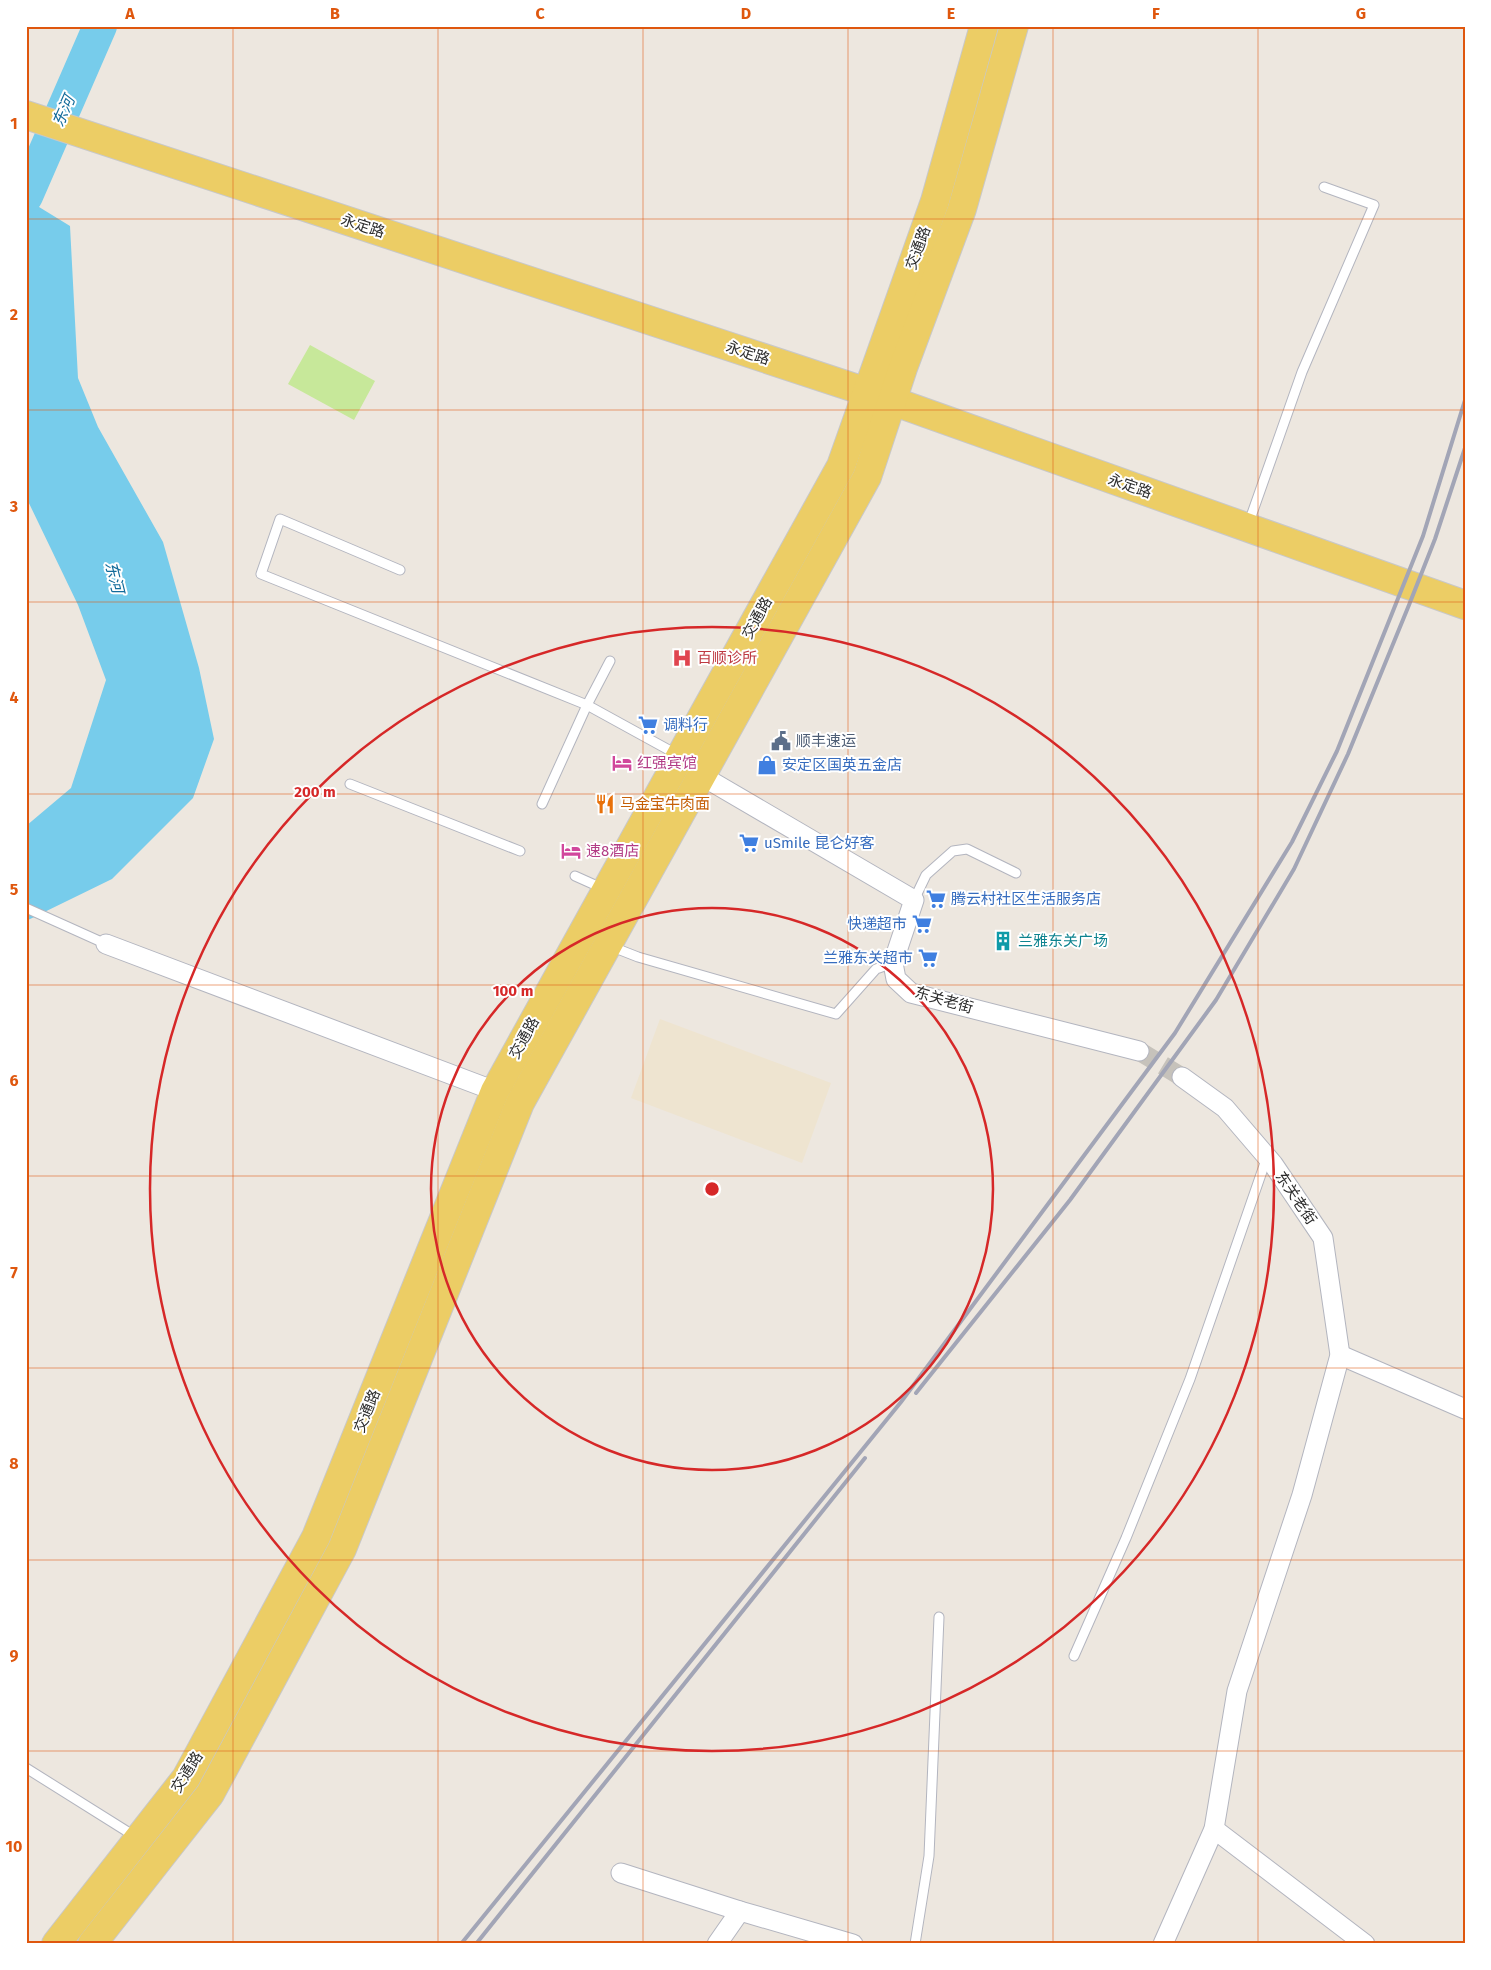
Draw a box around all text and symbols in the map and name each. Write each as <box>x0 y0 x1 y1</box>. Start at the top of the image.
text: A <box>124 4 135 23</box>
text: B <box>330 4 340 23</box>
text: C <box>535 4 545 23</box>
text: D <box>741 4 751 23</box>
text: E <box>947 4 955 23</box>
text: F <box>1152 4 1160 23</box>
text: G <box>1356 4 1366 23</box>
water label: 东河 <box>48 90 80 130</box>
text: 1 <box>10 114 18 133</box>
street label: 永定路 <box>339 210 387 242</box>
street label: 交通路 <box>902 224 934 272</box>
text: 2 <box>10 305 18 324</box>
street label: 永定路 <box>724 337 772 369</box>
street label: 永定路 <box>1106 470 1154 502</box>
text: 3 <box>9 497 18 516</box>
water label: 东河 <box>101 559 128 598</box>
street label: 交通路 <box>738 594 776 642</box>
hospital icon: 百顺诊所 <box>671 647 693 669</box>
place label: 百顺诊所 <box>697 649 757 667</box>
text: 4 <box>9 688 19 707</box>
supermarket icon: 调料行 <box>637 714 659 736</box>
place label: 调料行 <box>663 716 708 734</box>
public building icon: 顺丰速运 <box>770 730 792 752</box>
place label: 顺丰速运 <box>796 732 856 750</box>
hotel icon: 红强宾馆 <box>611 752 633 774</box>
place label: 红强宾馆 <box>637 754 697 772</box>
shop icon: 安定区国英五金店 <box>756 754 778 776</box>
place label: 安定区国英五金店 <box>782 756 902 774</box>
text: 200 m <box>294 783 336 801</box>
restaurant icon: 马金宝牛肉面 <box>594 793 616 815</box>
place label: 马金宝牛肉面 <box>620 795 710 813</box>
supermarket icon: uSmile 昆仑好客 <box>738 832 760 854</box>
place label: uSmile 昆仑好客 <box>764 834 874 852</box>
hotel icon: 速8酒店 <box>560 840 582 862</box>
place label: 速8酒店 <box>586 842 639 860</box>
text: 5 <box>10 880 19 899</box>
supermarket icon: 腾云村社区生活服务店 <box>925 888 947 910</box>
place label: 腾云村社区生活服务店 <box>951 890 1101 908</box>
supermarket icon: 快递超市 <box>911 913 933 935</box>
place label: 快递超市 <box>847 915 907 933</box>
building icon: 兰雅东关广场 <box>992 930 1014 952</box>
place label: 兰雅东关广场 <box>1018 932 1108 950</box>
supermarket icon: 兰雅东关超市 <box>917 947 939 969</box>
place label: 兰雅东关超市 <box>823 949 913 967</box>
text: 100 m <box>493 982 533 1000</box>
street label: 东关老街 <box>913 983 975 1017</box>
street label: 交通路 <box>505 1014 543 1062</box>
text: 6 <box>9 1071 19 1090</box>
street label: 东关老街 <box>1272 1168 1320 1228</box>
centre of rings <box>703 1180 721 1198</box>
text: 7 <box>10 1263 18 1282</box>
street label: 交通路 <box>350 1387 384 1435</box>
text: 8 <box>9 1454 19 1473</box>
text: 9 <box>10 1646 19 1665</box>
street label: 交通路 <box>167 1748 207 1796</box>
text: 10 <box>6 1837 22 1856</box>

